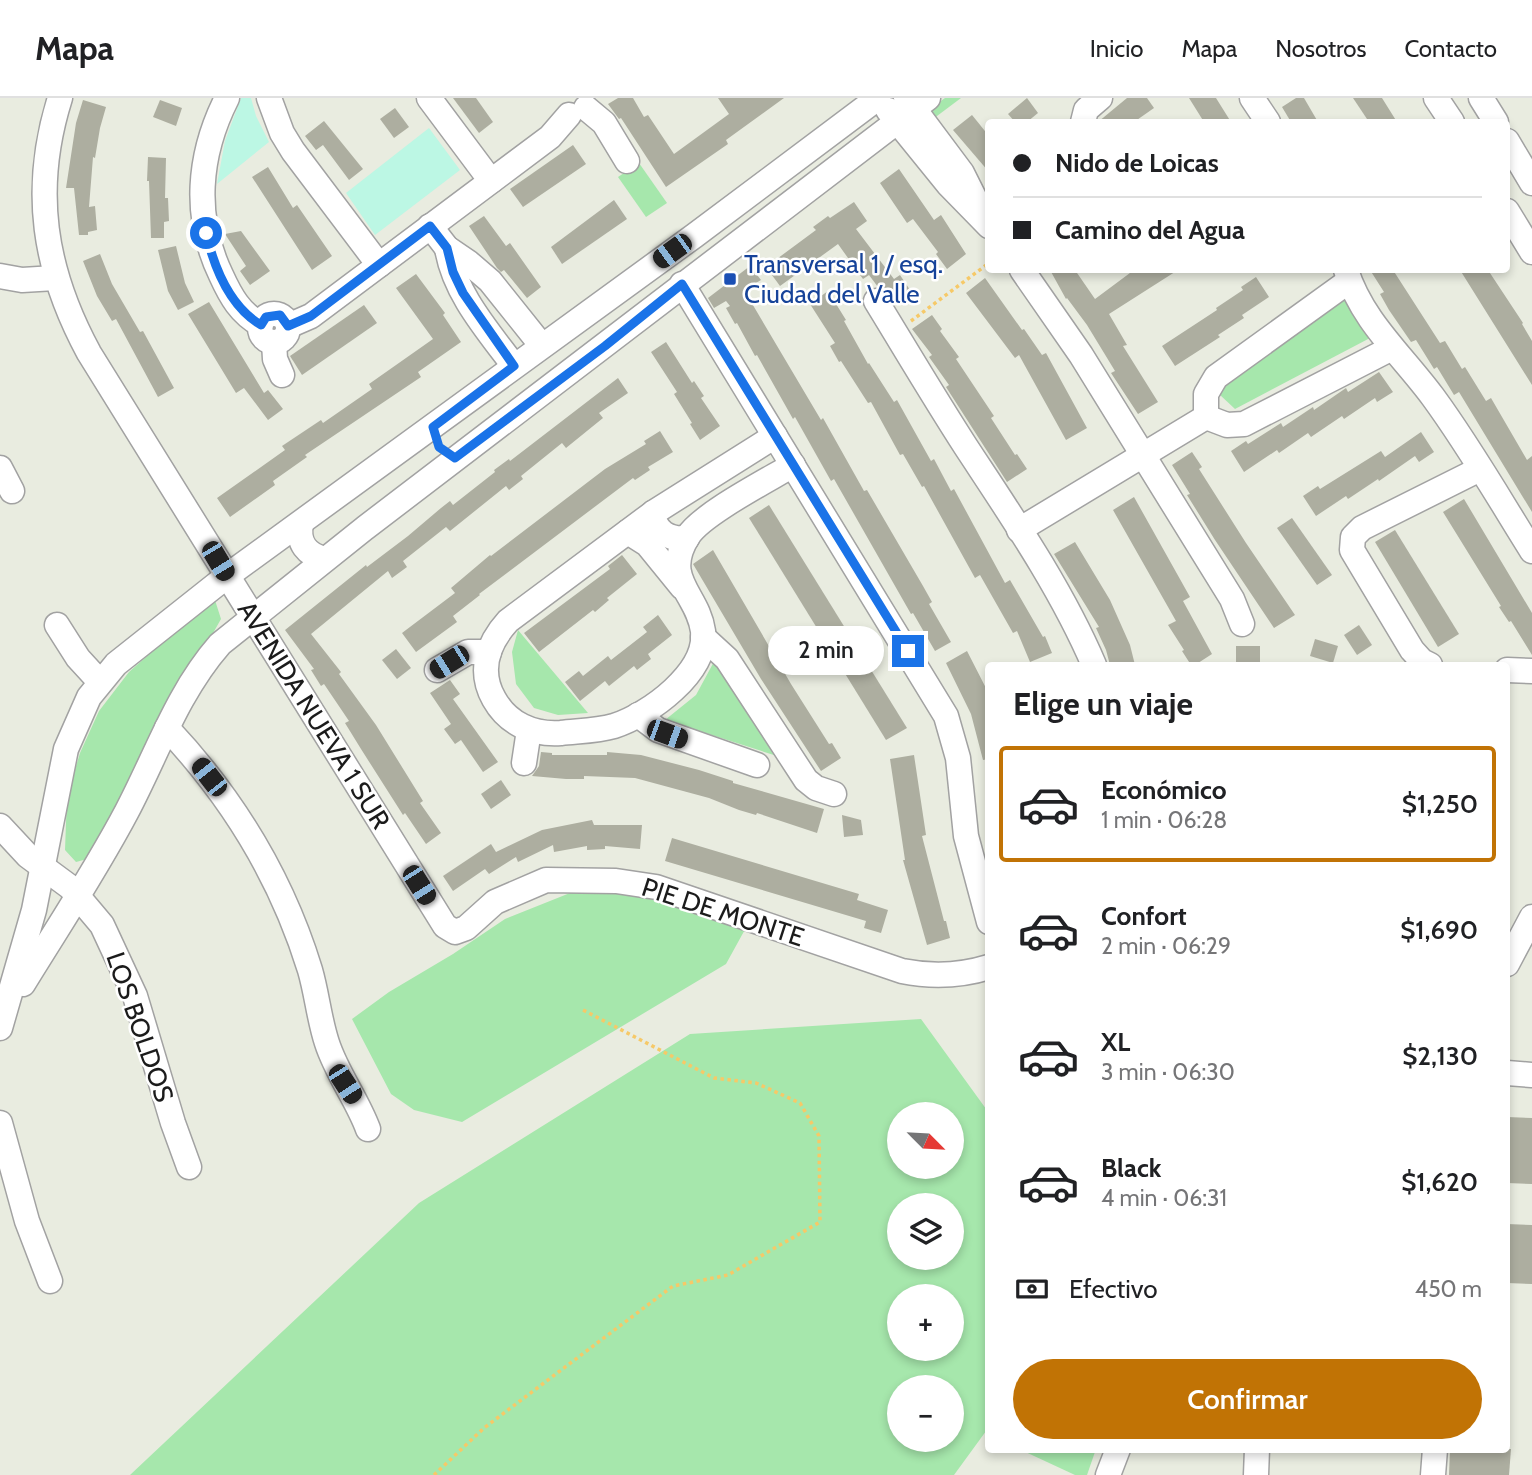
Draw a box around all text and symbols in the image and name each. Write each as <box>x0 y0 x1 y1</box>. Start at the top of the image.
text: Mapa <box>35 28 114 68</box>
text: Inicio <box>1090 34 1143 63</box>
text: Mapa <box>1181 34 1237 63</box>
text: Nosotros <box>1275 34 1366 63</box>
text: Contacto <box>1404 34 1497 63</box>
text: Nido de Loicas <box>1055 147 1219 179</box>
text: Camino del Agua <box>1055 214 1245 246</box>
route start <box>190 217 222 249</box>
car <box>649 230 696 272</box>
place label: Transversal 1 / esq. Ciudad del Valle <box>744 248 943 310</box>
marker: Transversal 1 / esq. Ciudad del Valle <box>722 271 738 287</box>
car <box>199 538 238 584</box>
street label: AVENIDA NUEVA 1 SUR <box>231 595 397 835</box>
callout: 2 min <box>768 626 884 676</box>
route end <box>892 635 924 667</box>
text: 2 min <box>798 636 854 664</box>
car <box>426 642 473 682</box>
text: Elige un viaje <box>1013 684 1193 723</box>
car <box>644 717 691 751</box>
car <box>188 754 231 800</box>
icon: car <box>1017 773 1080 836</box>
text: Económico <box>1101 774 1227 806</box>
text: $1,250 <box>1402 788 1478 820</box>
text: 1 min · 06:28 <box>1101 806 1227 834</box>
car <box>399 862 440 908</box>
street label: PIE DE MONTE <box>638 871 808 953</box>
icon: car <box>1017 899 1080 962</box>
text: Confort <box>1101 900 1187 932</box>
text: $1,690 <box>1400 914 1478 946</box>
text: 2 min · 06:29 <box>1101 932 1231 960</box>
street label: LOS BOLDOS <box>99 948 181 1106</box>
icon: car <box>1017 1025 1080 1088</box>
text: XL <box>1101 1026 1130 1058</box>
text: $2,130 <box>1402 1040 1478 1072</box>
text: 3 min · 06:30 <box>1101 1058 1235 1086</box>
car <box>325 1061 366 1107</box>
north arrow <box>887 1102 964 1180</box>
map controls <box>887 1102 964 1452</box>
icon: car <box>1017 1151 1080 1214</box>
text: Black <box>1101 1152 1161 1184</box>
text: $1,620 <box>1401 1166 1478 1198</box>
text: 4 min · 06:31 <box>1101 1184 1227 1212</box>
button: layers <box>887 1193 964 1270</box>
icon: cash <box>1013 1270 1051 1308</box>
text: Efectivo <box>1069 1273 1158 1305</box>
text: 450 m <box>1415 1275 1482 1303</box>
button: + <box>887 1284 964 1361</box>
button: Confirmar <box>1013 1359 1482 1439</box>
button: − <box>887 1375 964 1452</box>

